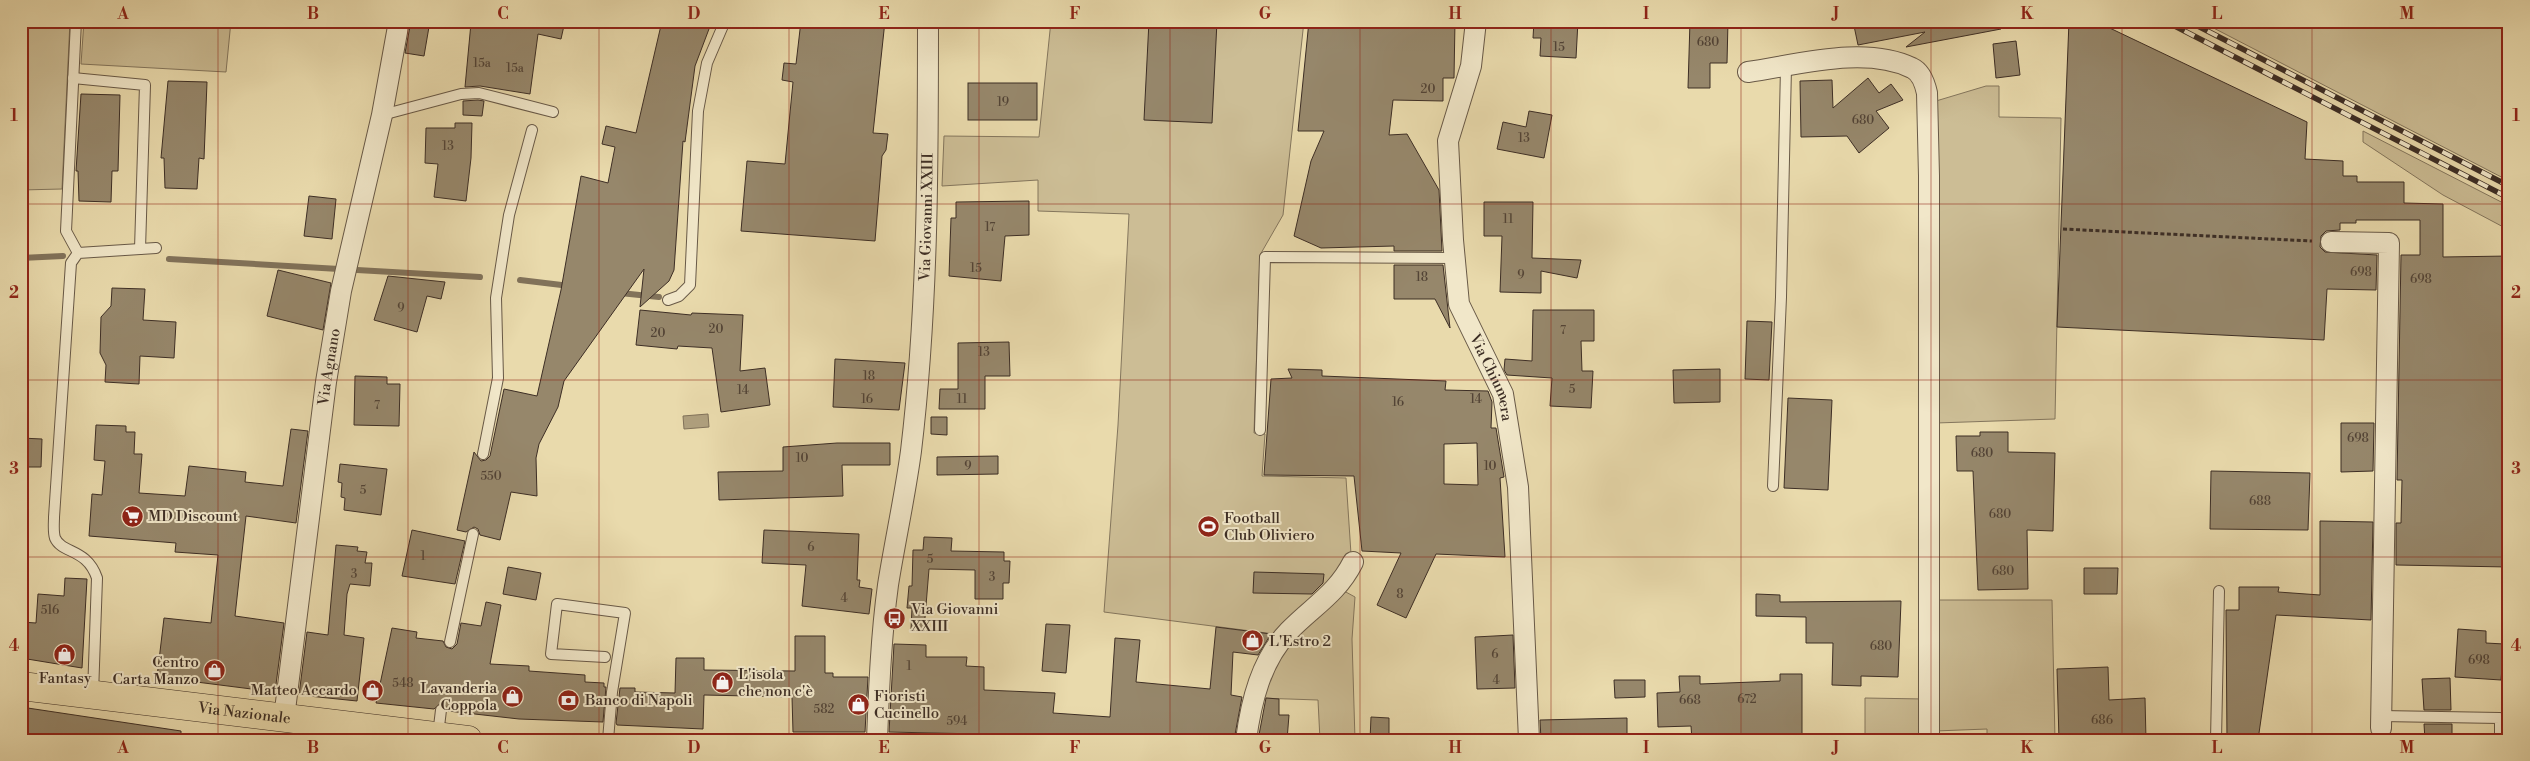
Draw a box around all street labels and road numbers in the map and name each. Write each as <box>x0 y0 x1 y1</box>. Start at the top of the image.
street label: Via Giovanni XXIII <box>915 153 937 282</box>
street label: Via Agnano <box>314 327 344 408</box>
street label: Via Chiumera <box>1465 330 1517 423</box>
street label: Via Nazionale <box>196 698 292 728</box>

